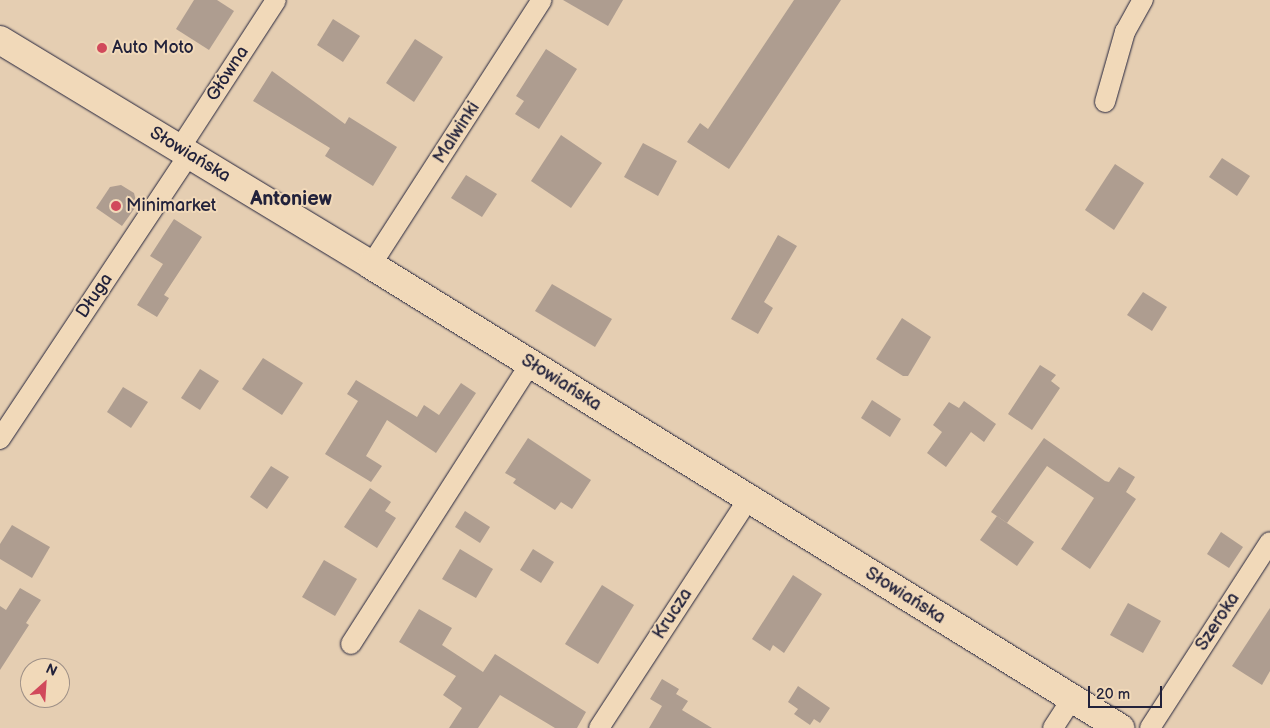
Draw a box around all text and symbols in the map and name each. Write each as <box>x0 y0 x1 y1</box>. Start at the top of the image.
place label: Auto Moto <box>112 37 194 59</box>
marker: Auto Moto <box>96 42 108 54</box>
street label: Główna <box>202 42 254 106</box>
street label: Malwinki <box>429 98 485 168</box>
street label: Słowiańska <box>146 122 234 188</box>
district label: Antoniew <box>250 187 332 211</box>
place label: Minimarket <box>126 195 216 217</box>
marker: Minimarket <box>110 200 122 212</box>
street label: Długa <box>72 270 118 322</box>
street label: Słowiańska <box>517 350 605 416</box>
street label: Słowiańska <box>861 563 949 629</box>
street label: Krucza <box>649 585 697 643</box>
street label: Szeroka <box>1191 589 1245 655</box>
north arrow <box>20 658 70 708</box>
text: N <box>43 660 60 680</box>
scale bar <box>1090 676 1164 708</box>
text: 20 m <box>1096 685 1130 704</box>

